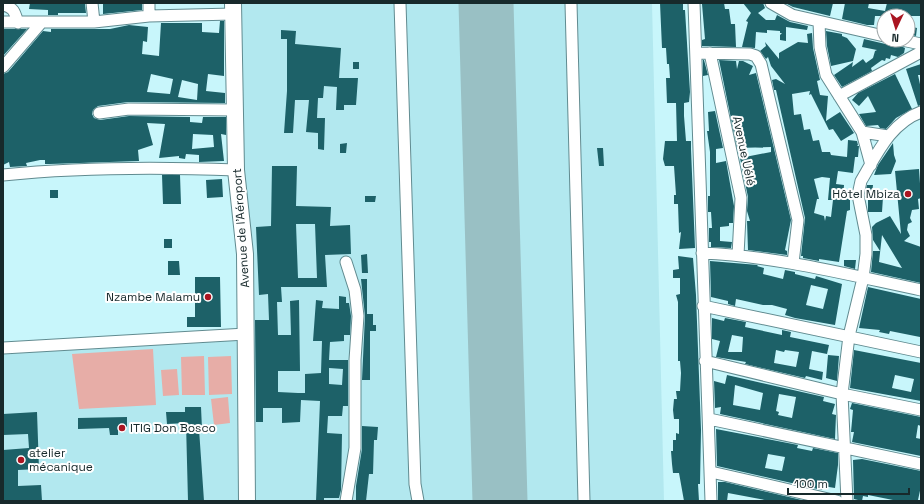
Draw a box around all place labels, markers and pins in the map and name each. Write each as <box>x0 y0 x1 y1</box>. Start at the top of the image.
place label: Hôtel Mbiza <box>832 186 900 202</box>
marker: Hôtel Mbiza <box>903 189 913 199</box>
place label: Nzambe Malamu <box>106 289 200 305</box>
marker: Nzambe Malamu <box>203 292 213 302</box>
place label: ITIG Don Bosco <box>130 420 216 436</box>
marker: ITIG Don Bosco <box>117 423 127 433</box>
place label: atelier mécanique <box>29 445 93 475</box>
marker: atelier mécanique <box>16 455 26 465</box>

